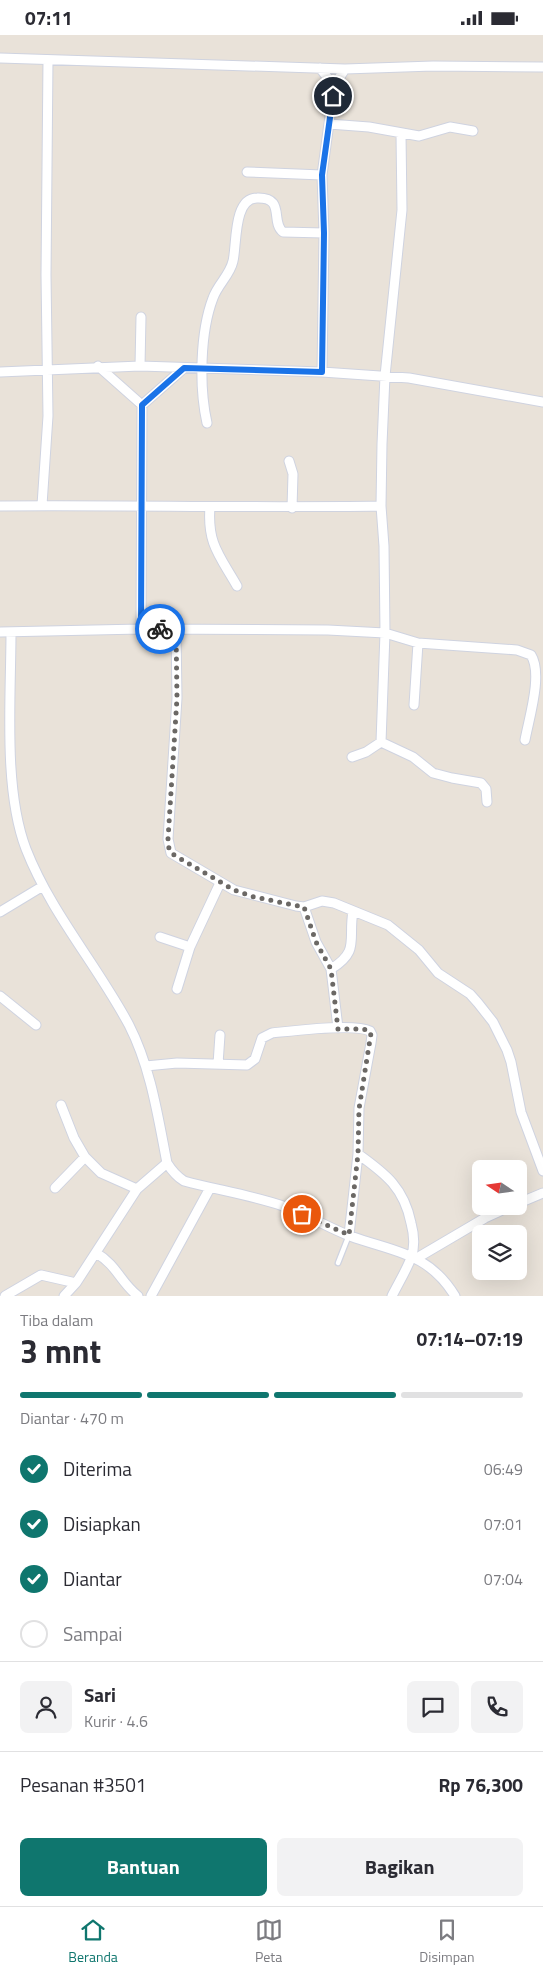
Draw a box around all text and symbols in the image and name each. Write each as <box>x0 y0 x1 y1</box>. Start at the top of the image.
text: 07:11 <box>25 3 72 32</box>
pin <box>312 75 354 117</box>
icon: home <box>319 82 347 110</box>
courier <box>135 604 185 654</box>
icon: bike <box>146 615 174 643</box>
north arrow <box>472 1160 528 1215</box>
map controls <box>472 1160 527 1280</box>
pin <box>281 1193 323 1235</box>
icon: bag <box>288 1200 316 1228</box>
button: layers <box>472 1225 527 1280</box>
text: Tiba dalam <box>20 1308 93 1332</box>
text: 07:14–07:19 <box>416 1324 523 1353</box>
text: 3 mnt <box>20 1327 101 1375</box>
text: Diantar · 470 m <box>20 1406 124 1430</box>
text: Diterima <box>63 1454 132 1483</box>
icon: check <box>20 1455 48 1483</box>
text: 06:49 <box>484 1457 523 1481</box>
text: Disiapkan <box>63 1509 141 1538</box>
icon: check <box>20 1510 48 1538</box>
text: 07:01 <box>484 1512 523 1536</box>
text: Diantar <box>63 1564 122 1593</box>
icon: check <box>20 1565 48 1593</box>
text: 07:04 <box>484 1567 523 1591</box>
text: Sampai <box>63 1619 122 1648</box>
text: Sari <box>84 1680 116 1709</box>
button: person <box>20 1681 72 1733</box>
button: chat <box>407 1681 459 1733</box>
button: phone <box>471 1681 523 1733</box>
text: Kurir · 4.6 <box>84 1709 148 1733</box>
text: Pesanan #3501 <box>20 1770 146 1799</box>
text: Rp 76,300 <box>439 1770 523 1799</box>
button: Bantuan <box>20 1838 267 1896</box>
button: Bagikan <box>277 1838 523 1896</box>
tab: Beranda <box>68 1916 118 1967</box>
tab: Peta <box>255 1916 283 1967</box>
tab: Disimpan <box>419 1916 475 1967</box>

